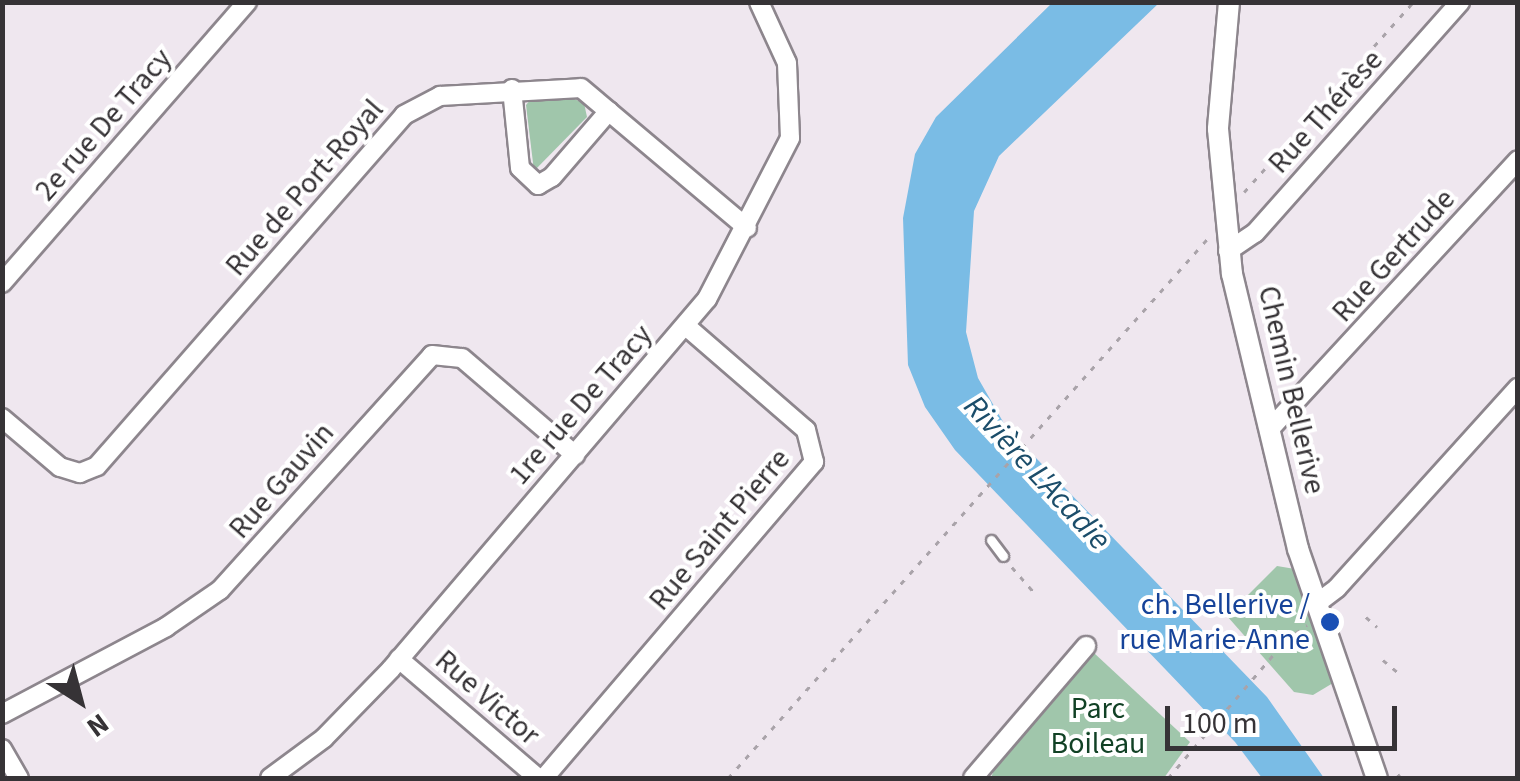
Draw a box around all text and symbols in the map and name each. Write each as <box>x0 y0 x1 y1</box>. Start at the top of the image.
street label: 2e rue De Tracy <box>28 41 180 209</box>
street label: Rue Thérèse <box>1261 43 1391 181</box>
street label: Rue de Port-Royal <box>218 92 392 284</box>
street label: Rue Gertrude <box>1325 182 1463 330</box>
street label: Chemin Bellerive <box>1250 283 1332 497</box>
street label: 1re rue De Tracy <box>502 318 660 492</box>
water label: Rivière L'Acadie <box>955 388 1119 558</box>
street label: Rue Gauvin <box>222 416 342 546</box>
street label: Rue Saint Pierre <box>642 442 798 618</box>
place label: ch. Bellerive / rue Marie-Anne <box>1119 587 1310 658</box>
marker: ch. Bellerive / rue Marie-Anne <box>1319 611 1341 633</box>
street label: Rue Victor <box>427 643 547 753</box>
north arrow <box>30 651 130 751</box>
scale bar <box>1170 686 1402 748</box>
park label: Parc Boileau <box>1051 691 1145 762</box>
text: 100 m <box>1182 702 1258 745</box>
text: N <box>78 704 117 747</box>

